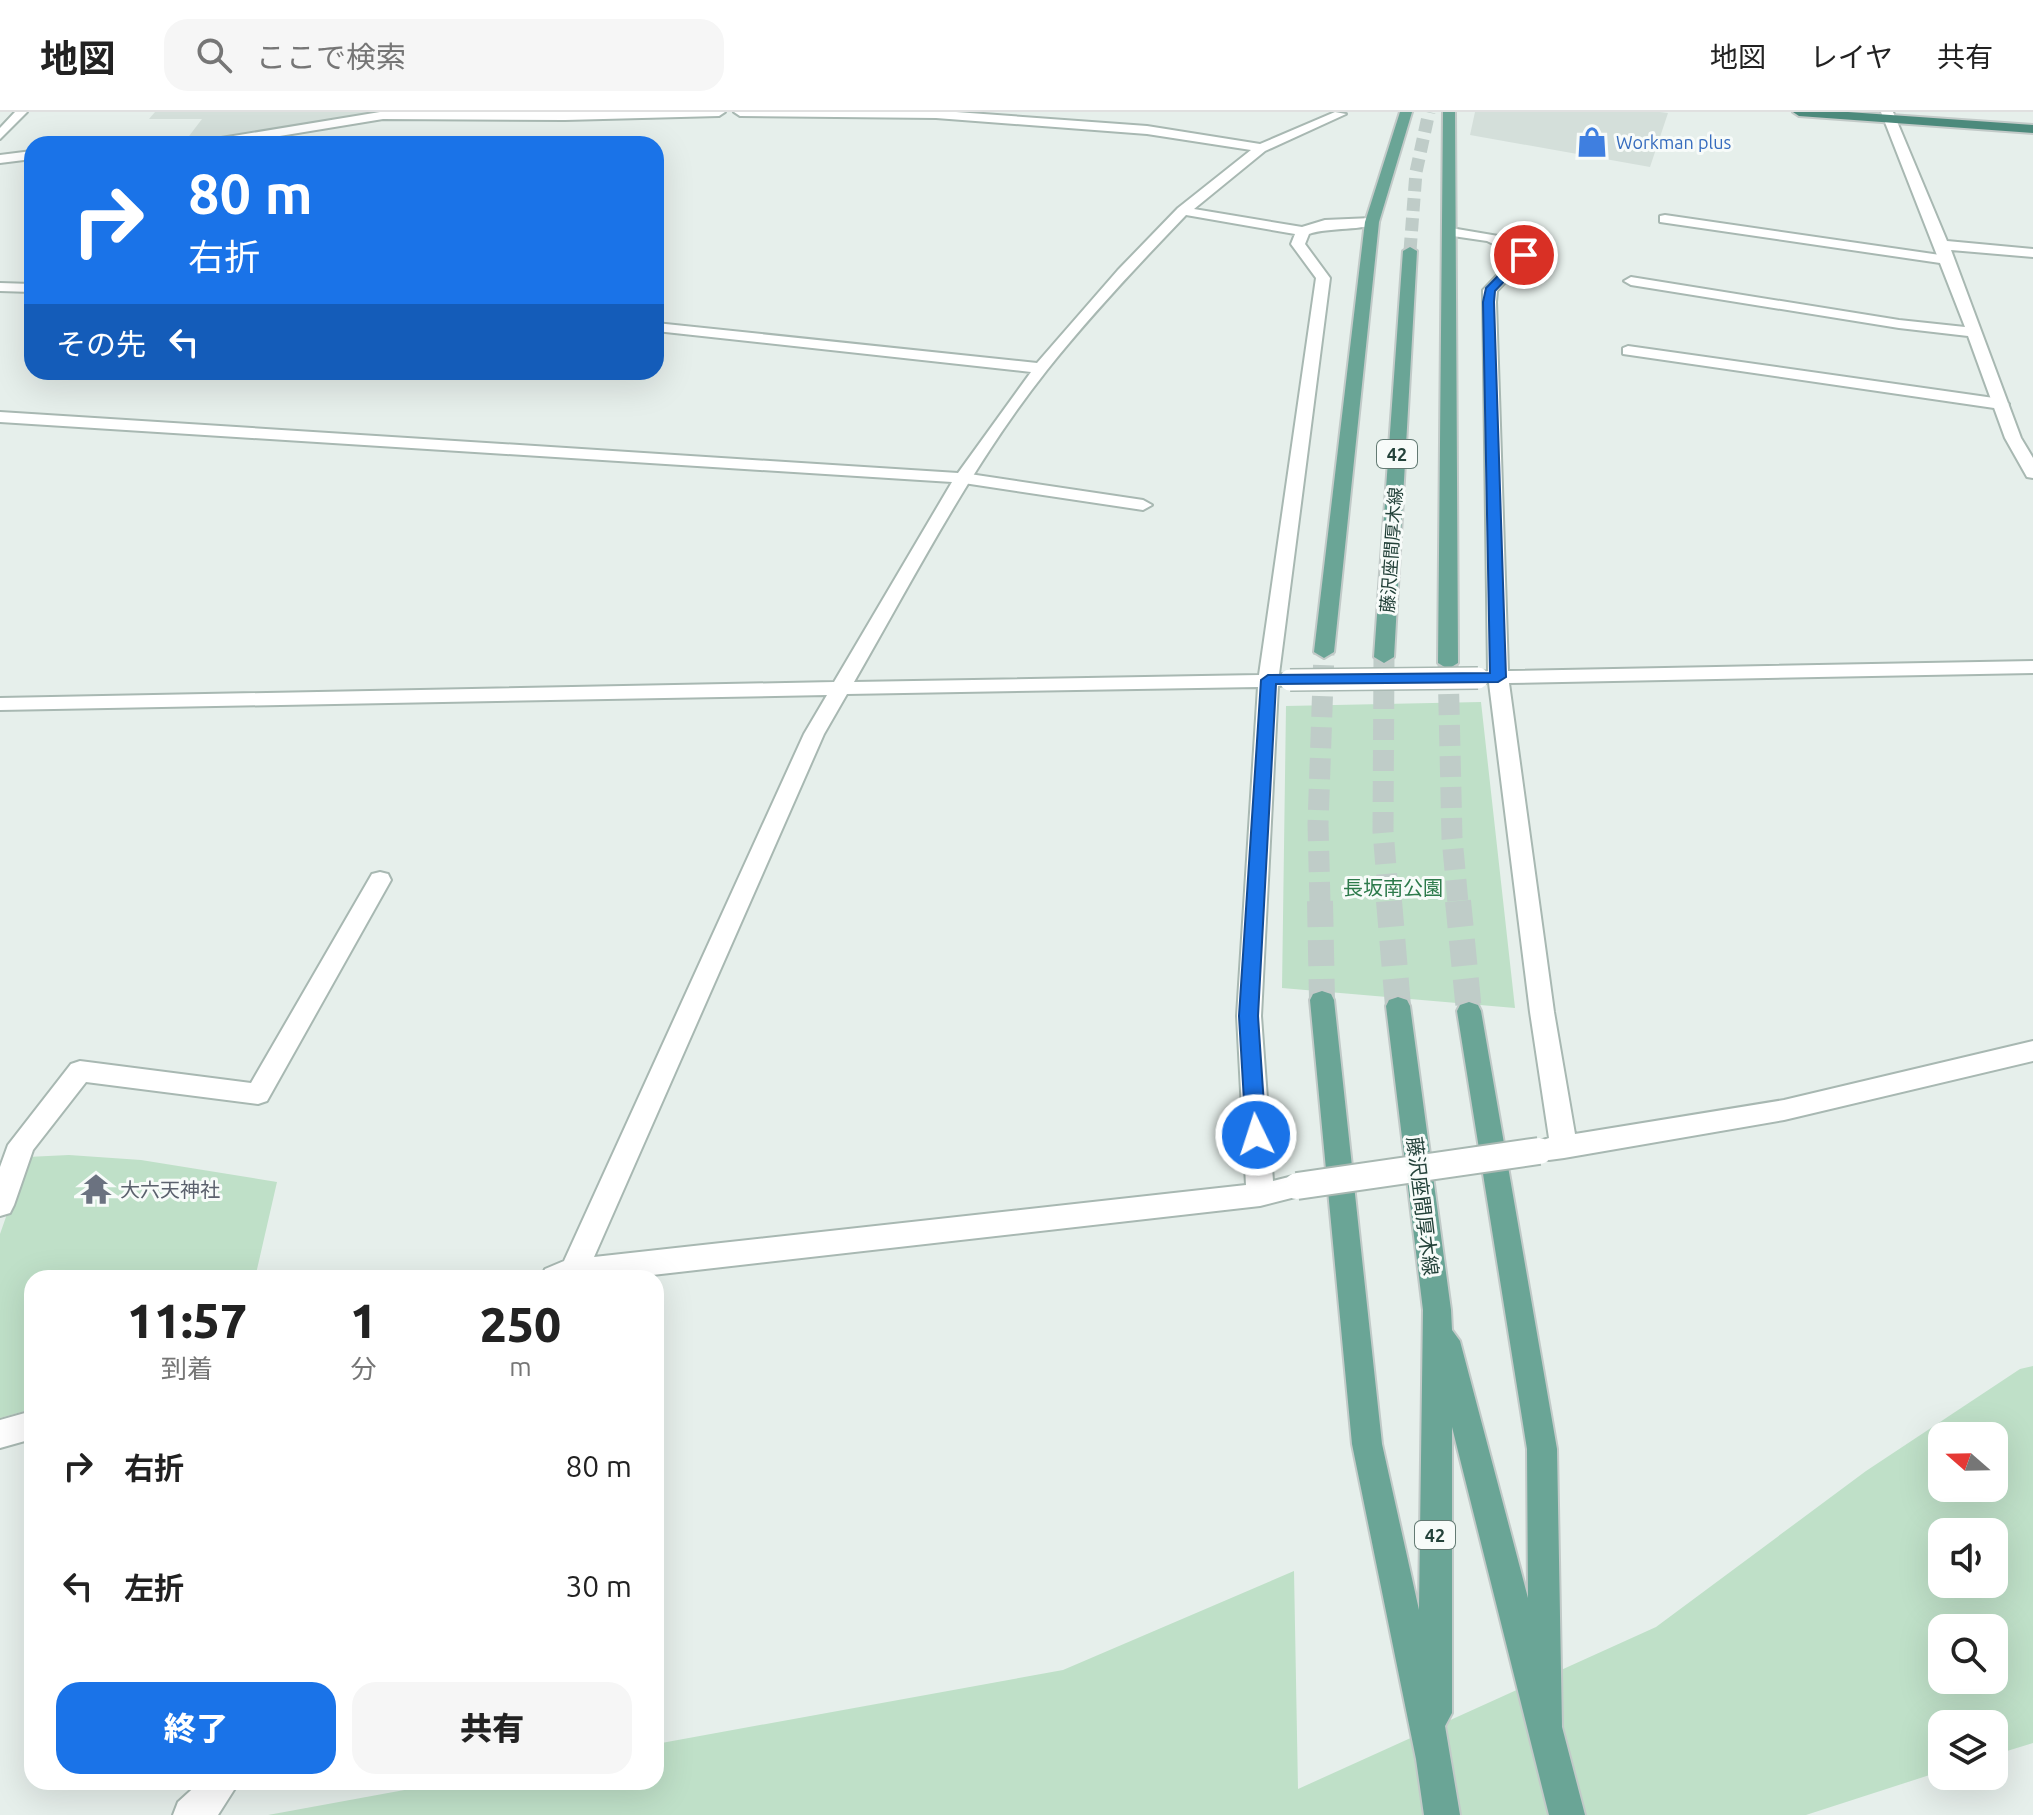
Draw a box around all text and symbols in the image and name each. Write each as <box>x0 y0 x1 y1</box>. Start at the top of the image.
search box <box>164 19 724 91</box>
icon: search <box>192 33 236 77</box>
text: 地図 <box>40 37 116 79</box>
text: ここで検索 <box>256 40 406 74</box>
text: 地図 <box>1710 41 1766 72</box>
text: レイヤ <box>1810 41 1893 72</box>
text: 共有 <box>1937 41 1993 72</box>
shop icon: Workman plus <box>1575 125 1609 159</box>
place label: Workman plus <box>1616 132 1732 152</box>
text: 80 m <box>188 162 313 225</box>
icon: right <box>56 168 160 272</box>
pin <box>1490 221 1558 289</box>
icon: arrive <box>1502 233 1546 277</box>
text: 右折 <box>188 236 260 277</box>
icon: left <box>162 320 206 364</box>
text: その先 <box>56 327 146 361</box>
road number: 42 <box>1377 440 1417 468</box>
street label: 藤沢座間厚木線 <box>1377 486 1405 614</box>
park label: 長坂南公園 <box>1343 876 1443 899</box>
position arrow <box>1214 1093 1298 1177</box>
street label: 藤沢座間厚木線 <box>1403 1135 1443 1277</box>
temple icon: 大六天神社 <box>79 1172 113 1206</box>
place label: 大六天神社 <box>120 1178 220 1201</box>
text: 11:57 <box>127 1293 247 1347</box>
text: 1 <box>350 1293 377 1347</box>
text: 250 <box>480 1297 561 1351</box>
text: m <box>509 1352 532 1381</box>
text: 到着 <box>161 1354 213 1383</box>
text: 分 <box>350 1354 376 1383</box>
north arrow <box>1928 1422 2008 1502</box>
map controls <box>1928 1422 2008 1790</box>
icon: right <box>56 1444 100 1488</box>
text: 80 m <box>565 1449 632 1483</box>
text: 右折 <box>124 1451 184 1485</box>
button: sound <box>1928 1518 2008 1598</box>
road number: 42 <box>1415 1521 1455 1549</box>
icon: left <box>56 1564 100 1608</box>
text: 30 m <box>565 1569 632 1603</box>
text: 左折 <box>124 1571 184 1605</box>
button: search <box>1928 1614 2008 1694</box>
button: 終了 <box>56 1682 336 1774</box>
button: 共有 <box>352 1682 632 1774</box>
button: layers <box>1928 1710 2008 1790</box>

